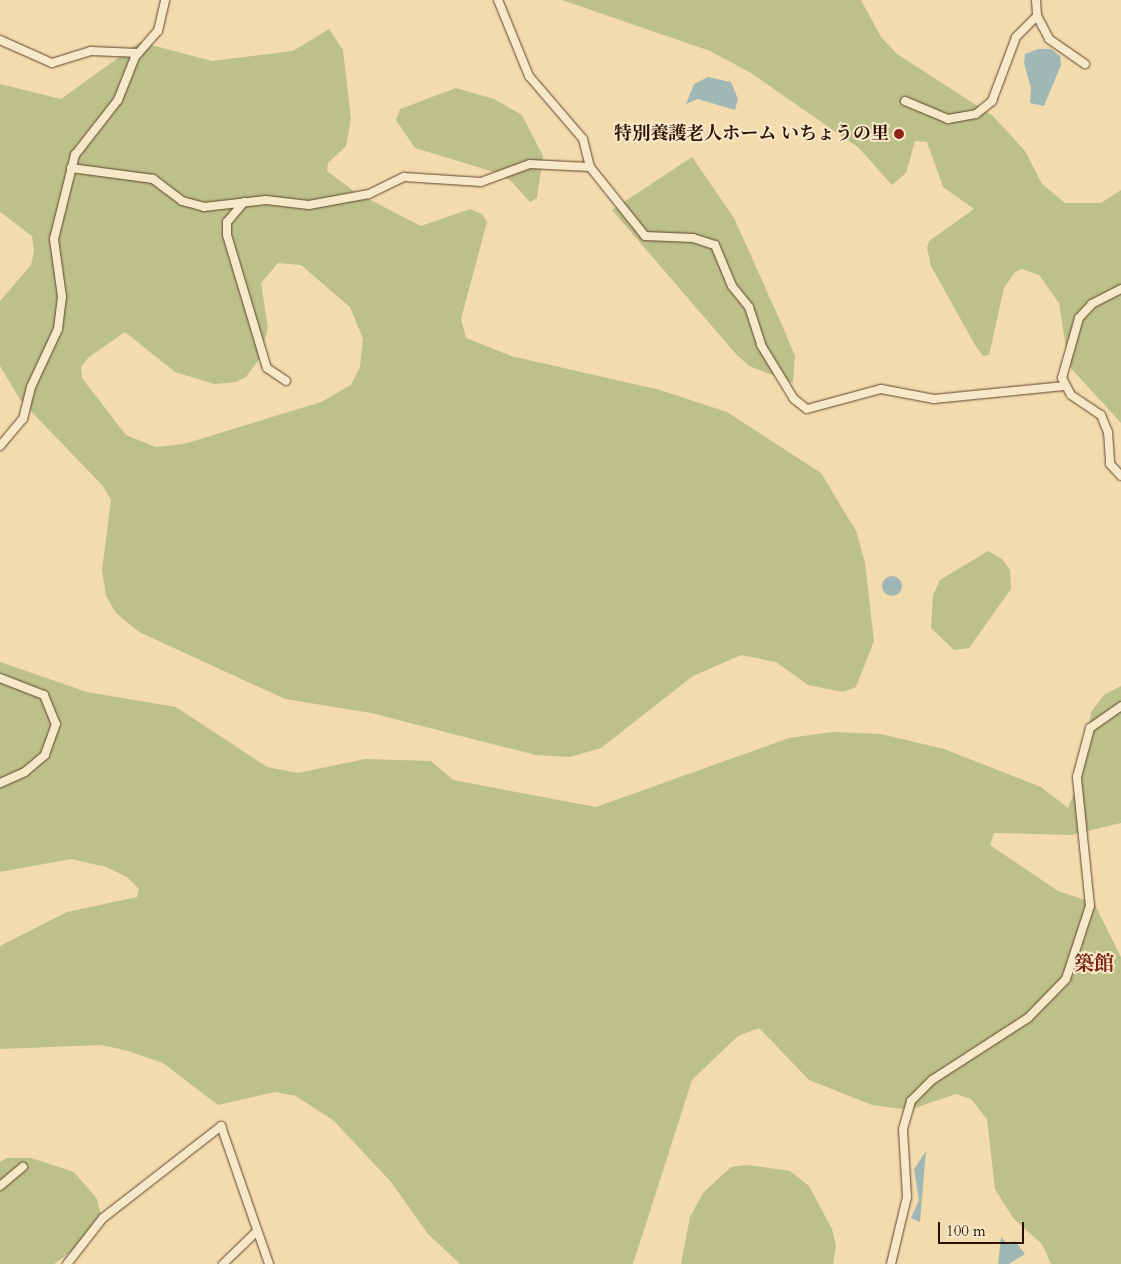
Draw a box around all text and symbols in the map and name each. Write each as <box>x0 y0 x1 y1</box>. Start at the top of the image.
place label: 特別養護老人ホーム いちょうの里 <box>614 123 889 145</box>
marker: 特別養護老人ホーム いちょうの里 <box>893 128 905 140</box>
district label: 築館 <box>1074 951 1114 975</box>
scale bar <box>941 1212 1027 1244</box>
text: 100 m <box>946 1221 986 1241</box>

